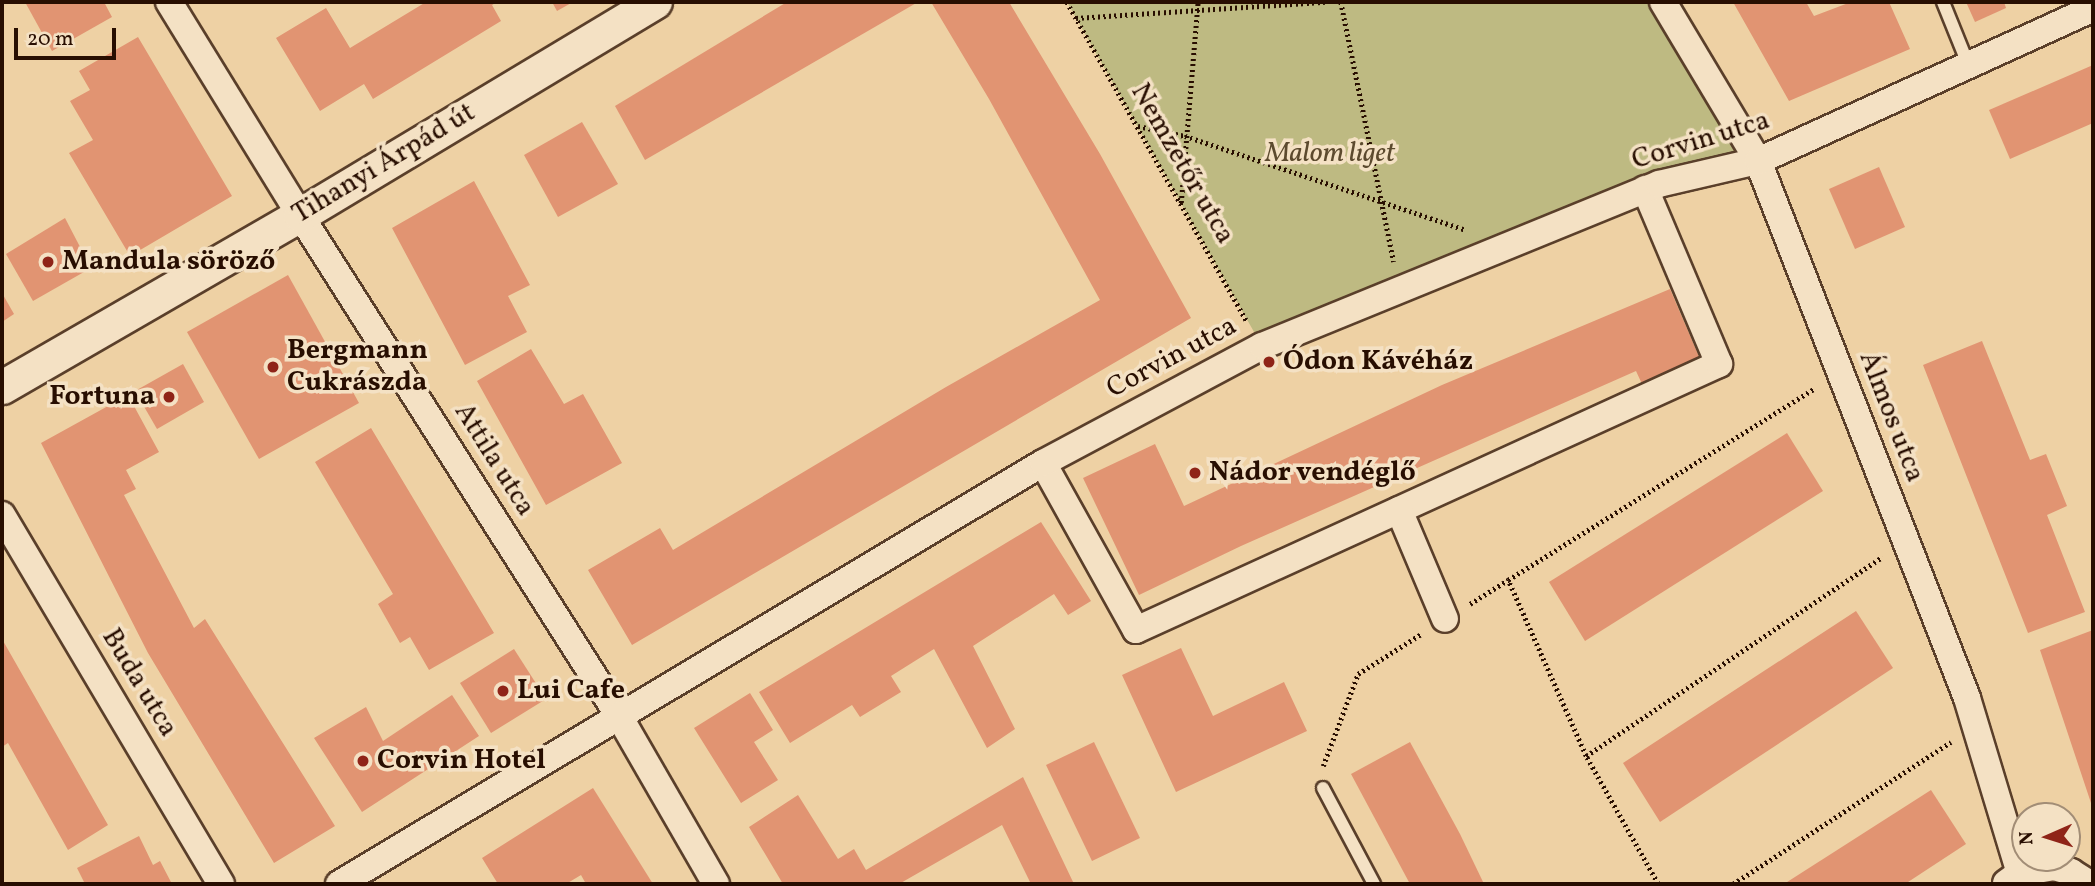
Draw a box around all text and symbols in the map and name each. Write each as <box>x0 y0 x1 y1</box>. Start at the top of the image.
scale bar <box>18 14 119 58</box>
text: 20 m <box>27 25 73 54</box>
street label: Nemzetőr utca <box>1123 78 1241 250</box>
street label: Tihanyi Árpád út <box>287 96 481 232</box>
street label: Corvin utca <box>1628 104 1774 178</box>
park label: Malom liget <box>1265 137 1395 171</box>
place label: Mandula söröző <box>62 245 275 279</box>
marker: Mandula söröző <box>40 254 56 270</box>
street label: Corvin utca <box>1101 310 1243 406</box>
place label: Bergmann Cukrászda <box>287 334 428 400</box>
place label: Ódon Kávéház <box>1283 345 1473 379</box>
street label: Álmos utca <box>1851 347 1931 487</box>
marker: Ódon Kávéház <box>1261 354 1277 370</box>
marker: Bergmann Cukrászda <box>265 359 281 375</box>
place label: Fortuna <box>49 380 155 414</box>
marker: Fortuna <box>161 389 177 405</box>
street label: Attila utca <box>446 397 542 523</box>
place label: Nádor vendéglő <box>1209 456 1416 490</box>
marker: Nádor vendéglő <box>1187 465 1203 481</box>
street label: Buda utca <box>94 623 184 743</box>
place label: Lui Cafe <box>517 674 625 708</box>
marker: Lui Cafe <box>495 683 511 699</box>
place label: Corvin Hotel <box>377 744 546 778</box>
marker: Corvin Hotel <box>355 753 371 769</box>
north arrow <box>2011 802 2081 872</box>
text: N <box>2014 830 2040 846</box>

